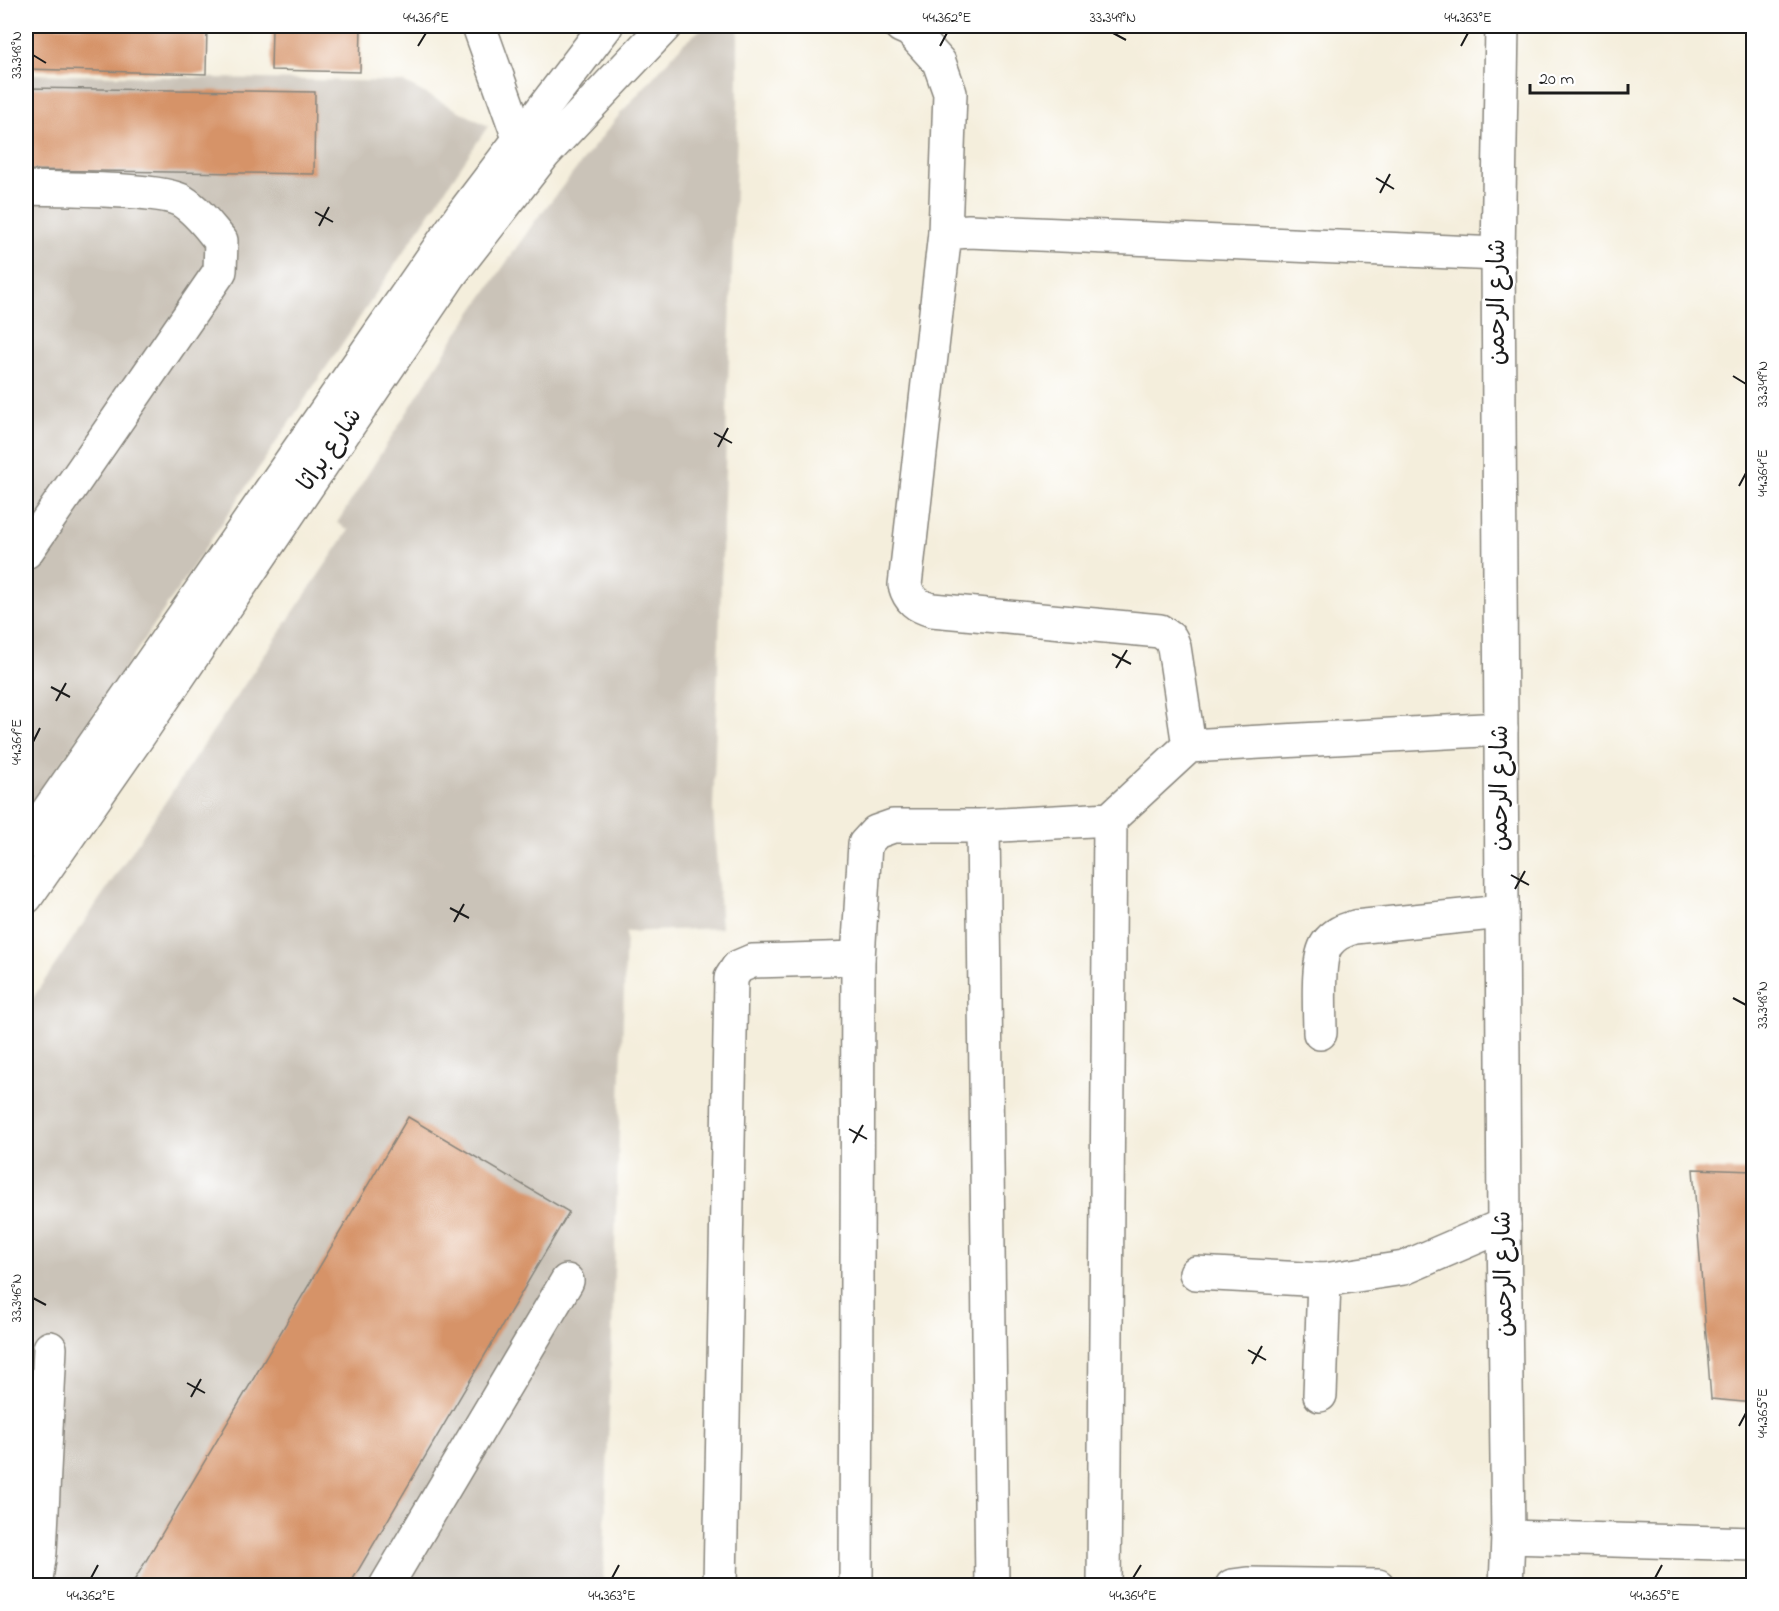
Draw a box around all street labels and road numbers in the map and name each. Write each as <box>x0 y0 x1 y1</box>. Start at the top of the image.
street label: شارع الرحمن <box>1481 239 1516 365</box>
street label: شارع براثا <box>290 401 372 499</box>
street label: شارع الرحمن <box>1484 725 1519 851</box>
street label: شارع الرحمن <box>1486 1211 1524 1337</box>

